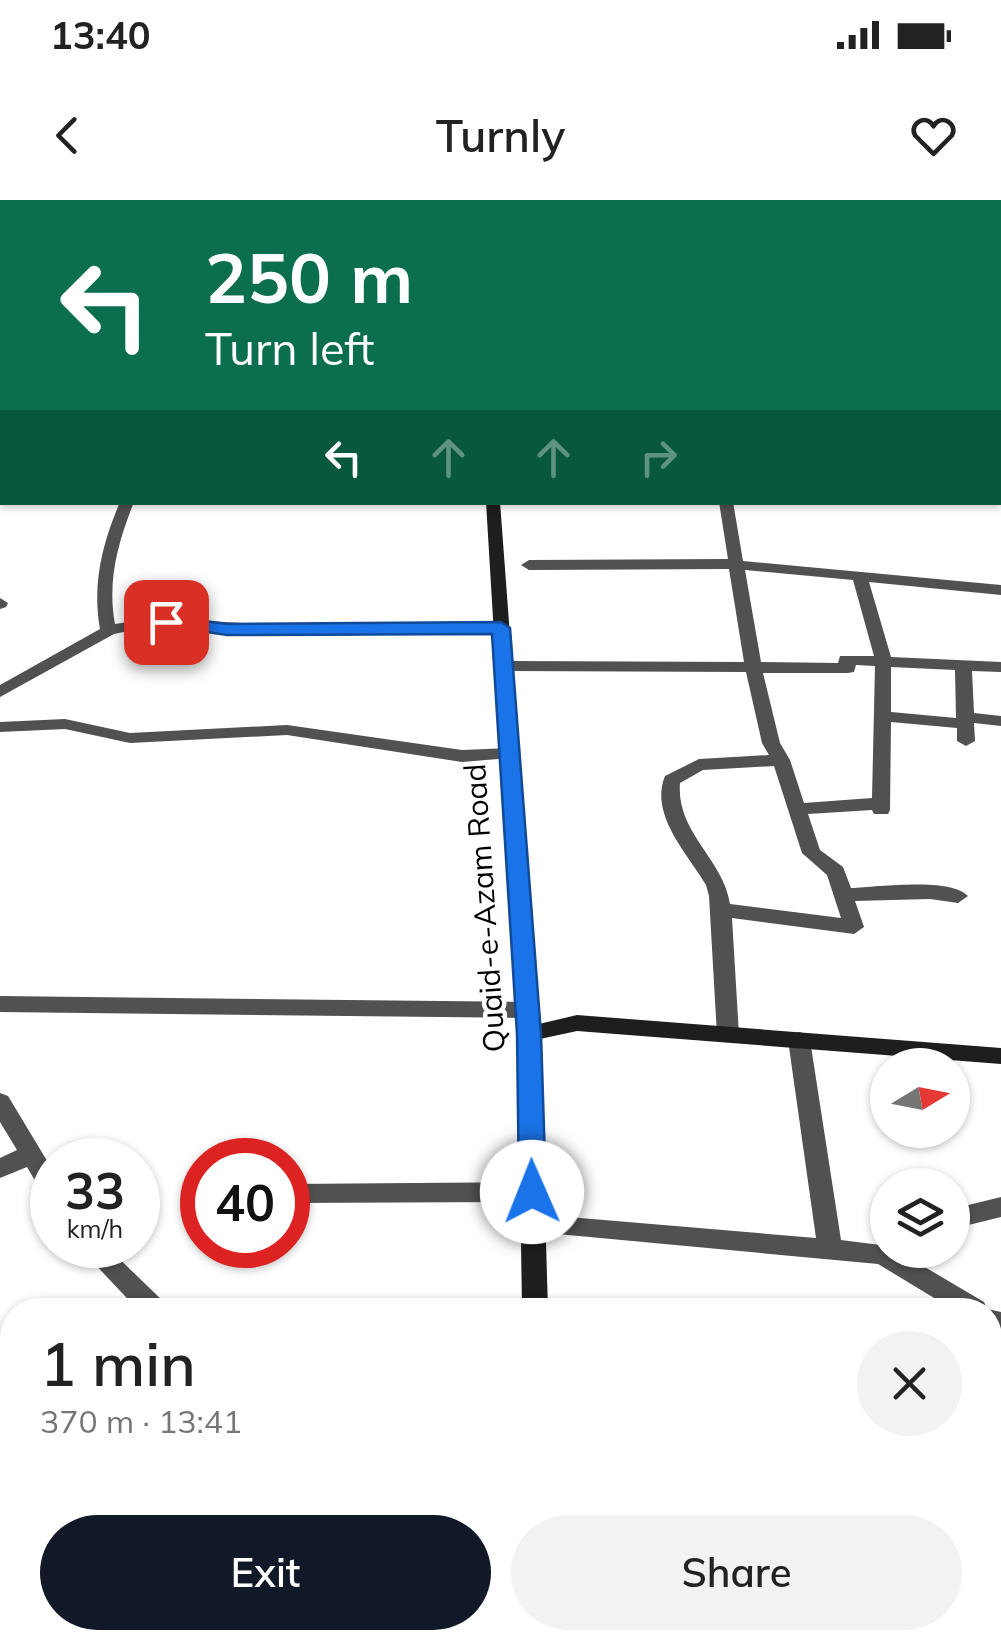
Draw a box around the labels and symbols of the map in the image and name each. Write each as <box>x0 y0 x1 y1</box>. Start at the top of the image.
pin <box>124 580 209 665</box>
street label: Quaid-e-Azam Road <box>455 763 513 1053</box>
north arrow <box>870 1048 970 1148</box>
speed limit sign: 40 <box>180 1138 310 1268</box>
position arrow <box>480 1140 584 1244</box>

